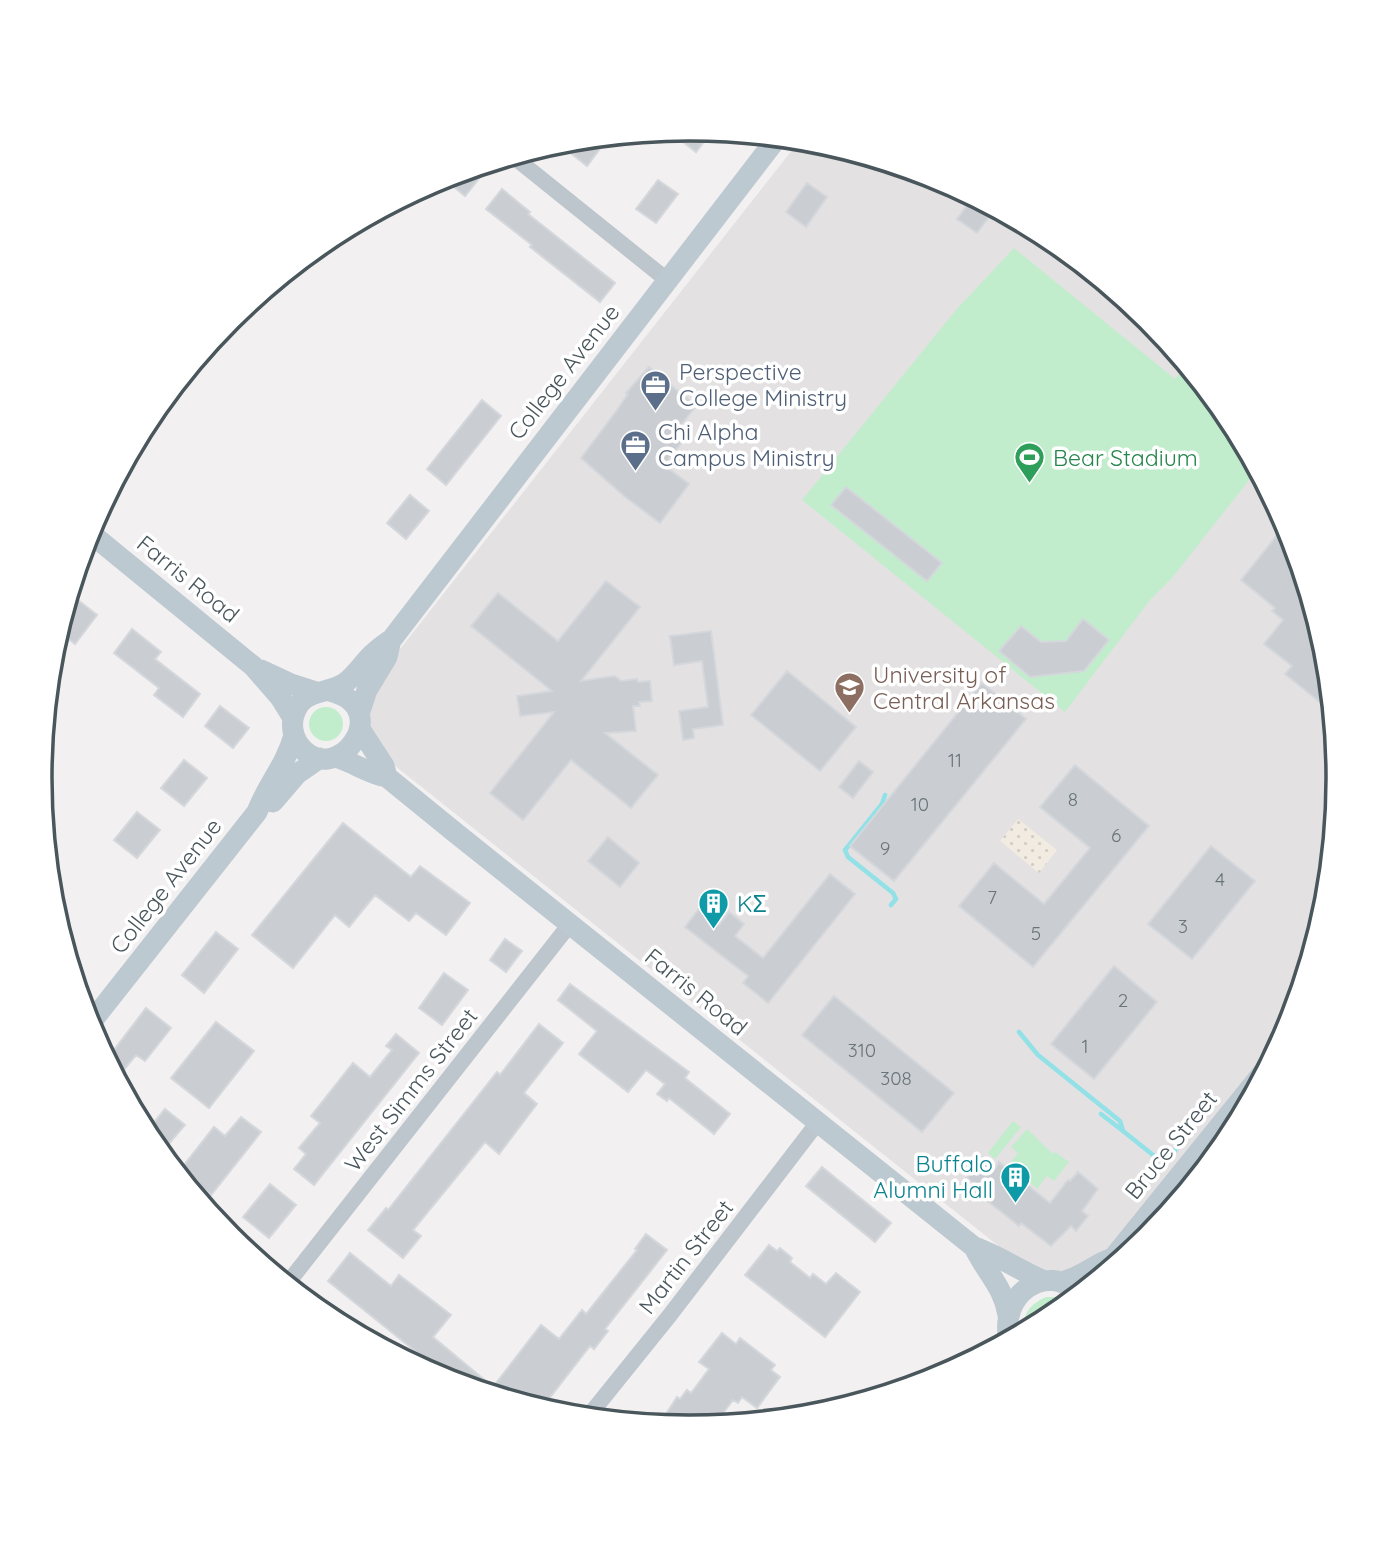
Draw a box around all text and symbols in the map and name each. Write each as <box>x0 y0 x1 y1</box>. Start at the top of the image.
street label: College Avenue <box>502 298 626 445</box>
place label: Perspective College Ministry <box>679 357 847 412</box>
office icon: Perspective College Ministry <box>639 368 673 412</box>
place label: Chi Alpha Campus Ministry <box>658 417 835 472</box>
office icon: Chi Alpha Campus Ministry <box>618 428 652 472</box>
sports icon: Bear Stadium <box>1013 441 1047 485</box>
place label: Bear Stadium <box>1053 443 1198 472</box>
street label: Farris Road <box>131 529 245 629</box>
place label: University of Central Arkansas <box>873 660 1055 715</box>
school or university icon: University of Central Arkansas <box>833 671 867 715</box>
house number: 11 <box>948 748 962 772</box>
house number: 8 <box>1068 787 1078 811</box>
house number: 10 <box>911 792 929 816</box>
street label: College Avenue <box>104 812 228 959</box>
house number: 6 <box>1111 823 1121 847</box>
house number: 9 <box>880 836 890 860</box>
house number: 4 <box>1215 867 1225 891</box>
house number: 7 <box>987 885 997 909</box>
building icon: KΣ <box>697 887 731 931</box>
place label: KΣ <box>737 889 767 918</box>
house number: 3 <box>1178 914 1188 938</box>
house number: 5 <box>1031 921 1041 945</box>
street label: Farris Road <box>639 942 753 1042</box>
house number: 2 <box>1118 988 1128 1012</box>
street label: West Simms Street <box>338 1002 484 1177</box>
house number: 1 <box>1081 1034 1089 1058</box>
house number: 310 <box>848 1038 876 1062</box>
house number: 308 <box>880 1066 912 1090</box>
street label: Bruce Street <box>1118 1085 1223 1205</box>
place label: Buffalo Alumni Hall <box>873 1149 993 1204</box>
building icon: Buffalo Alumni Hall <box>999 1160 1033 1204</box>
street label: Martin Street <box>632 1194 739 1320</box>

